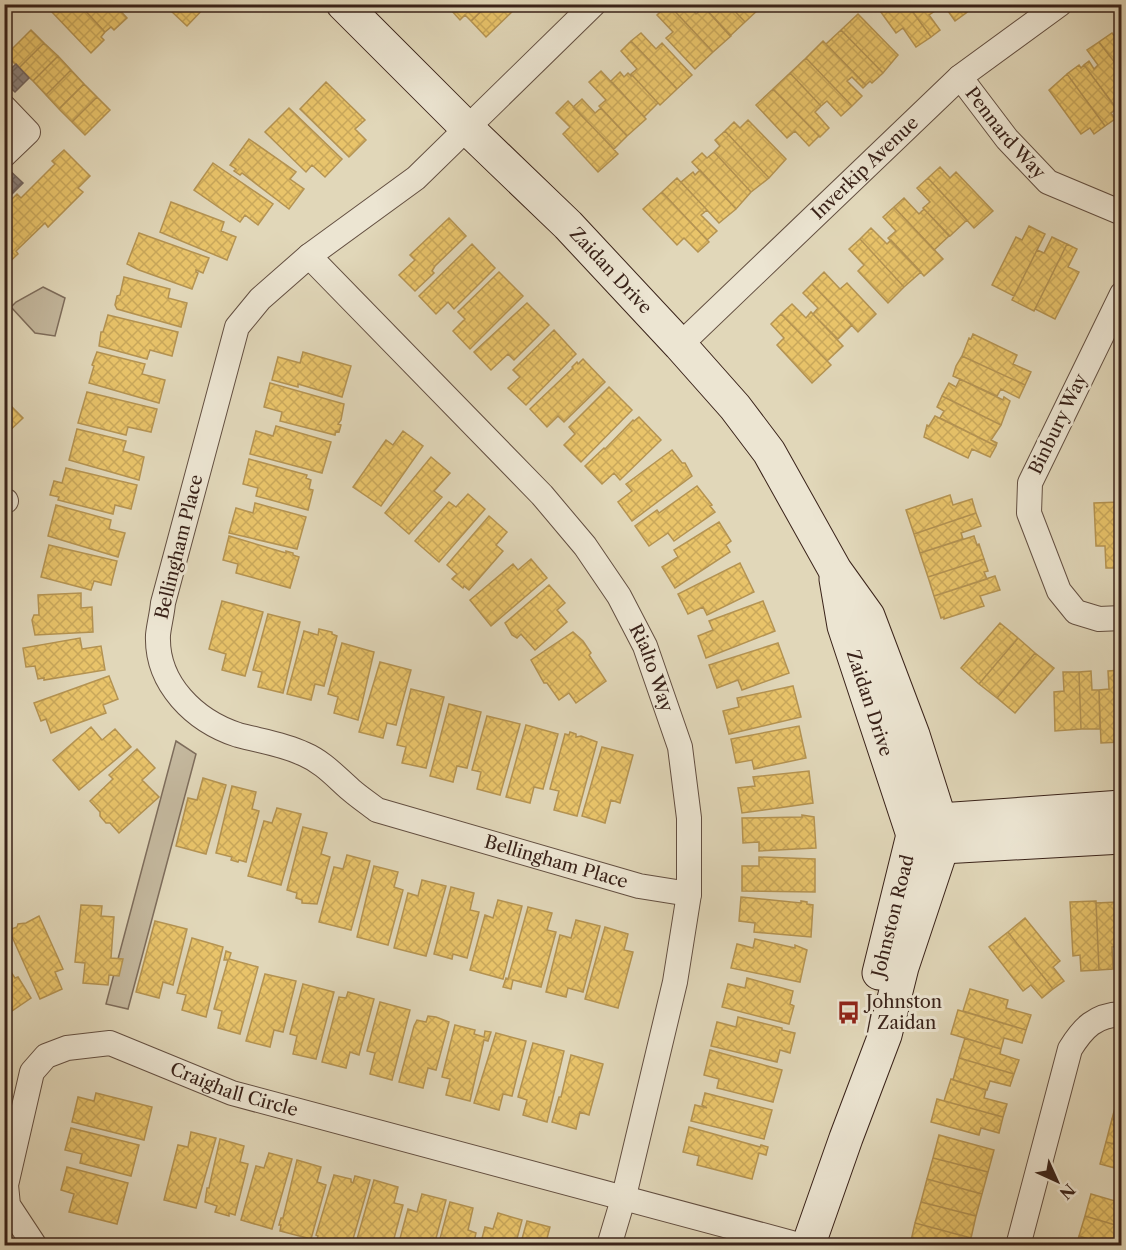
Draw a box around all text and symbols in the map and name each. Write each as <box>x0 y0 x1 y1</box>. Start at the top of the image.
street label: Pennard Way <box>961 83 1051 184</box>
street label: Inverkip Avenue <box>807 112 923 224</box>
street label: Zaidan Drive <box>565 223 656 319</box>
street label: Binbury Way <box>1024 369 1092 478</box>
street label: Bellingham Place <box>150 472 208 622</box>
street label: Rialto Way <box>624 620 678 716</box>
street label: Zaidan Drive <box>842 647 897 759</box>
street label: Bellingham Place <box>482 831 631 893</box>
street label: Johnston Road <box>866 852 919 982</box>
place label: Johnston / Zaidan <box>863 991 942 1034</box>
bus stop icon: Johnston / Zaidan <box>835 999 861 1025</box>
street label: Craighall Circle <box>167 1058 300 1121</box>
north arrow <box>1027 1151 1087 1211</box>
text: N <box>1056 1180 1080 1204</box>

